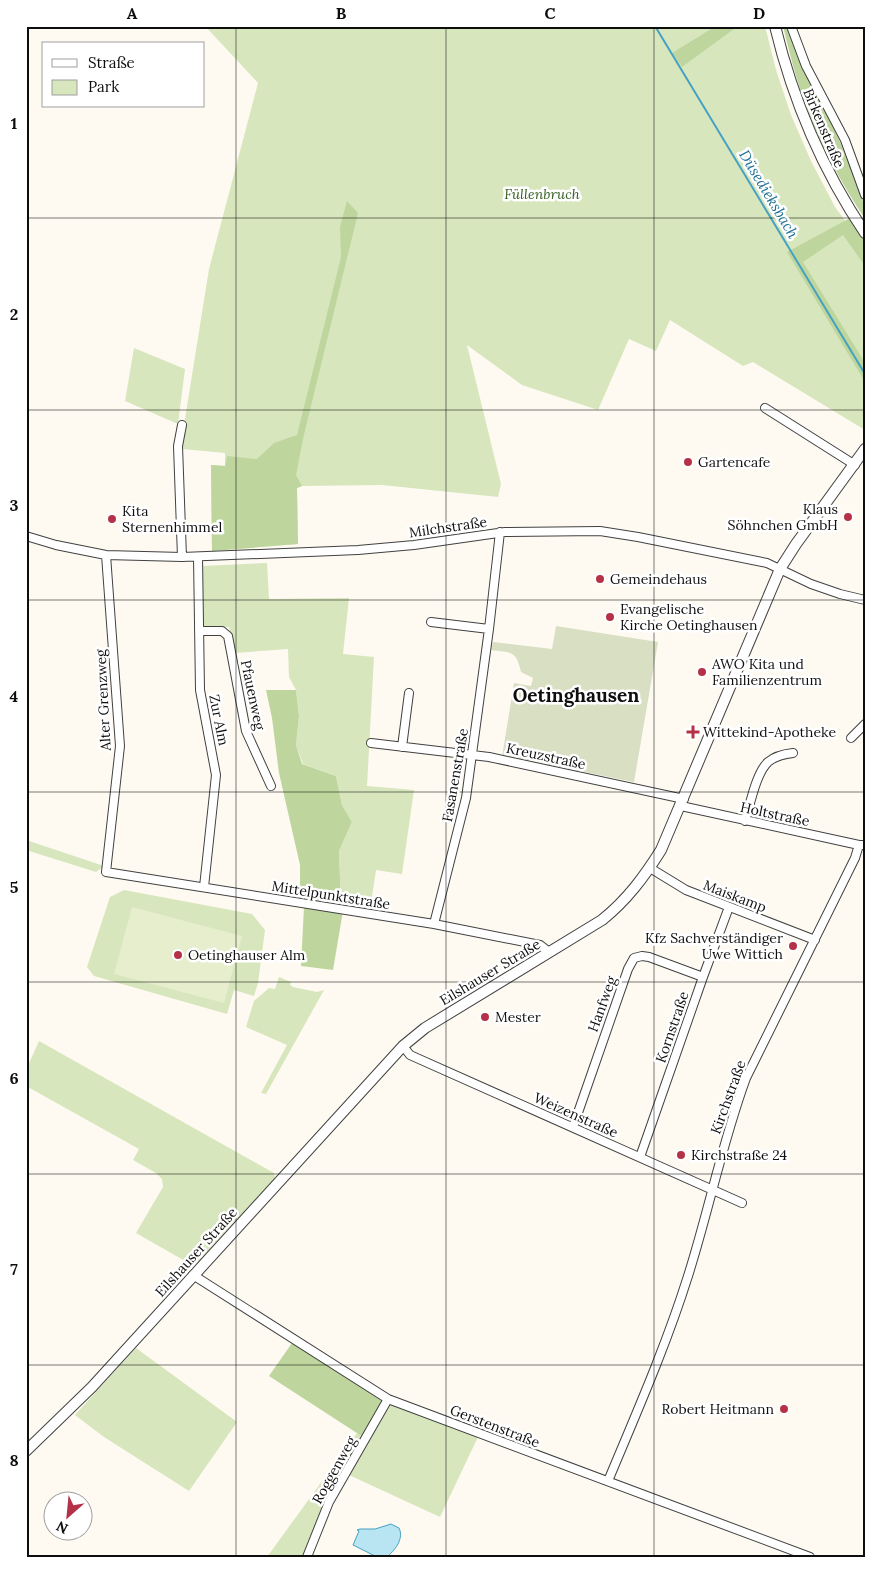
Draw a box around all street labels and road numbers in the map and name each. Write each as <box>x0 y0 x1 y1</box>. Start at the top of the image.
street label: Birkenstraße <box>799 86 849 171</box>
street label: Milchstraße <box>408 513 489 541</box>
street label: Alter Grenzweg <box>91 649 115 752</box>
street label: Pfauenweg <box>237 658 269 732</box>
street label: Zur Alm <box>205 693 233 748</box>
street label: Fasanenstraße <box>438 726 472 823</box>
street label: Kreuzstraße <box>505 739 588 773</box>
street label: Holtstraße <box>739 798 812 830</box>
street label: Maiskamp <box>701 876 769 916</box>
street label: Mittelpunktstraße <box>270 877 392 913</box>
street label: Eilshauser Straße <box>436 935 544 1009</box>
street label: Hanfweg <box>584 973 620 1034</box>
street label: Kornstraße <box>651 989 693 1065</box>
street label: Kirchstraße <box>706 1057 750 1136</box>
street label: Weizenstraße <box>531 1088 621 1142</box>
street label: Eilshauser Straße <box>151 1203 241 1300</box>
street label: Gerstenstraße <box>448 1401 543 1451</box>
street label: Roggenweg <box>308 1433 360 1507</box>

